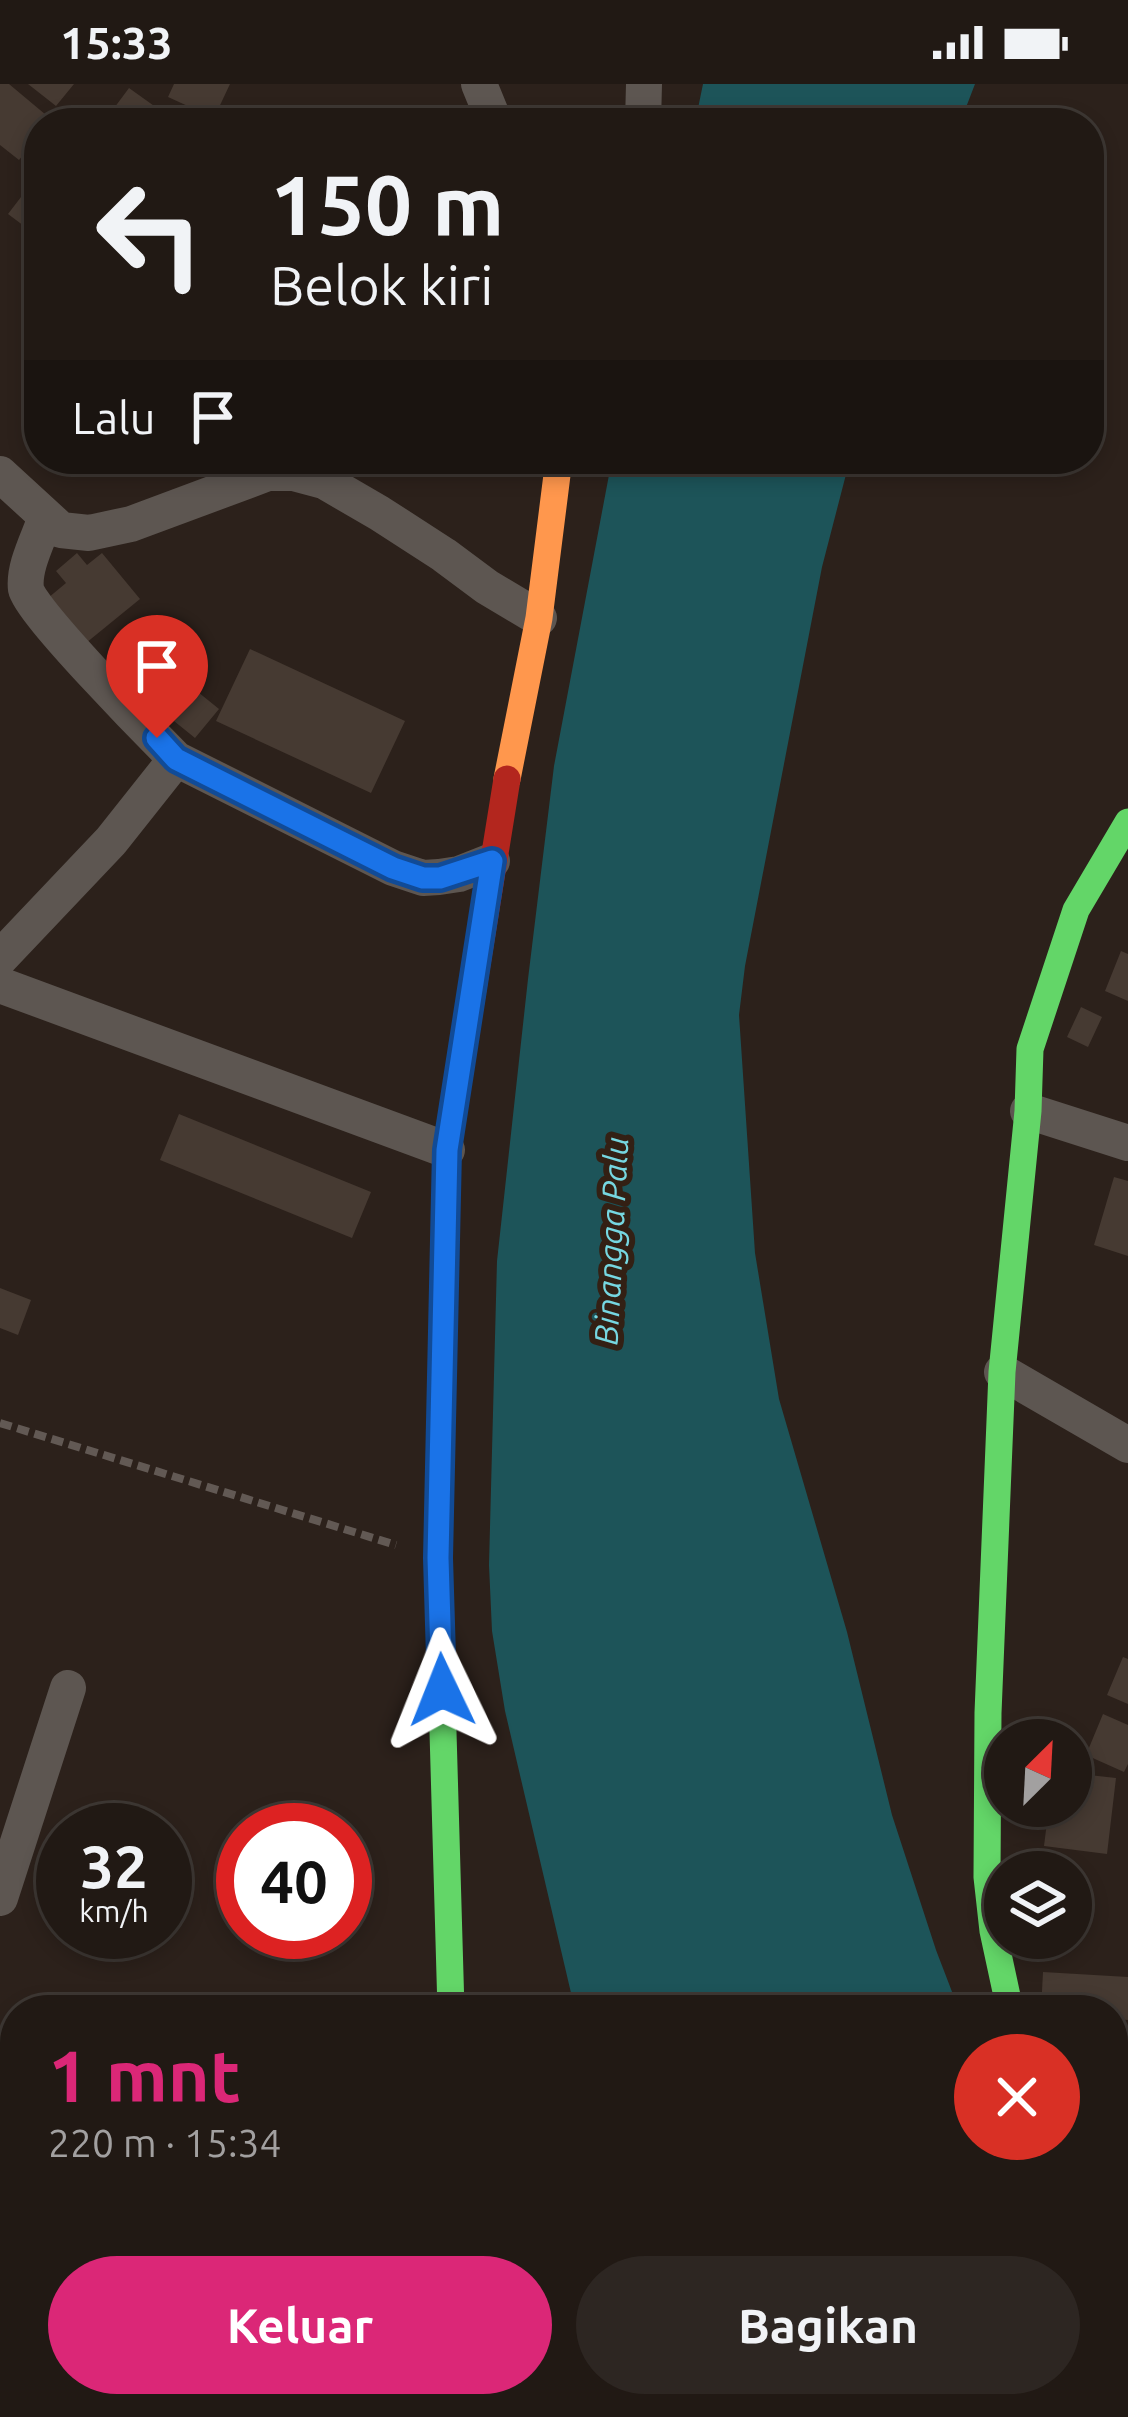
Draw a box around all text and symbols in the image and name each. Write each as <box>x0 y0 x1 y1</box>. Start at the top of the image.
text: 15:33 <box>60 17 173 68</box>
icon: left <box>72 156 228 312</box>
text: 150 m <box>270 157 504 251</box>
text: Belok kiri <box>270 255 493 315</box>
icon: arrive <box>180 384 246 450</box>
text: Lalu <box>72 392 156 443</box>
pin <box>106 615 208 738</box>
icon: arrive <box>124 633 190 699</box>
water label: Binangga Palu <box>587 1136 634 1346</box>
position arrow <box>379 1627 505 1753</box>
north arrow <box>984 1719 1092 1827</box>
map controls <box>984 1719 1092 1959</box>
speed limit sign: 40 <box>216 1803 372 1959</box>
text: 32 <box>80 1832 148 1899</box>
button: layers <box>984 1851 1092 1959</box>
text: km/h <box>79 1894 149 1928</box>
button: close <box>954 2034 1080 2160</box>
text: 1 mnt <box>48 2035 241 2116</box>
text: 220 m · 15:34 <box>48 2121 282 2164</box>
button: Keluar <box>48 2256 552 2394</box>
button: Bagikan <box>576 2256 1080 2394</box>

